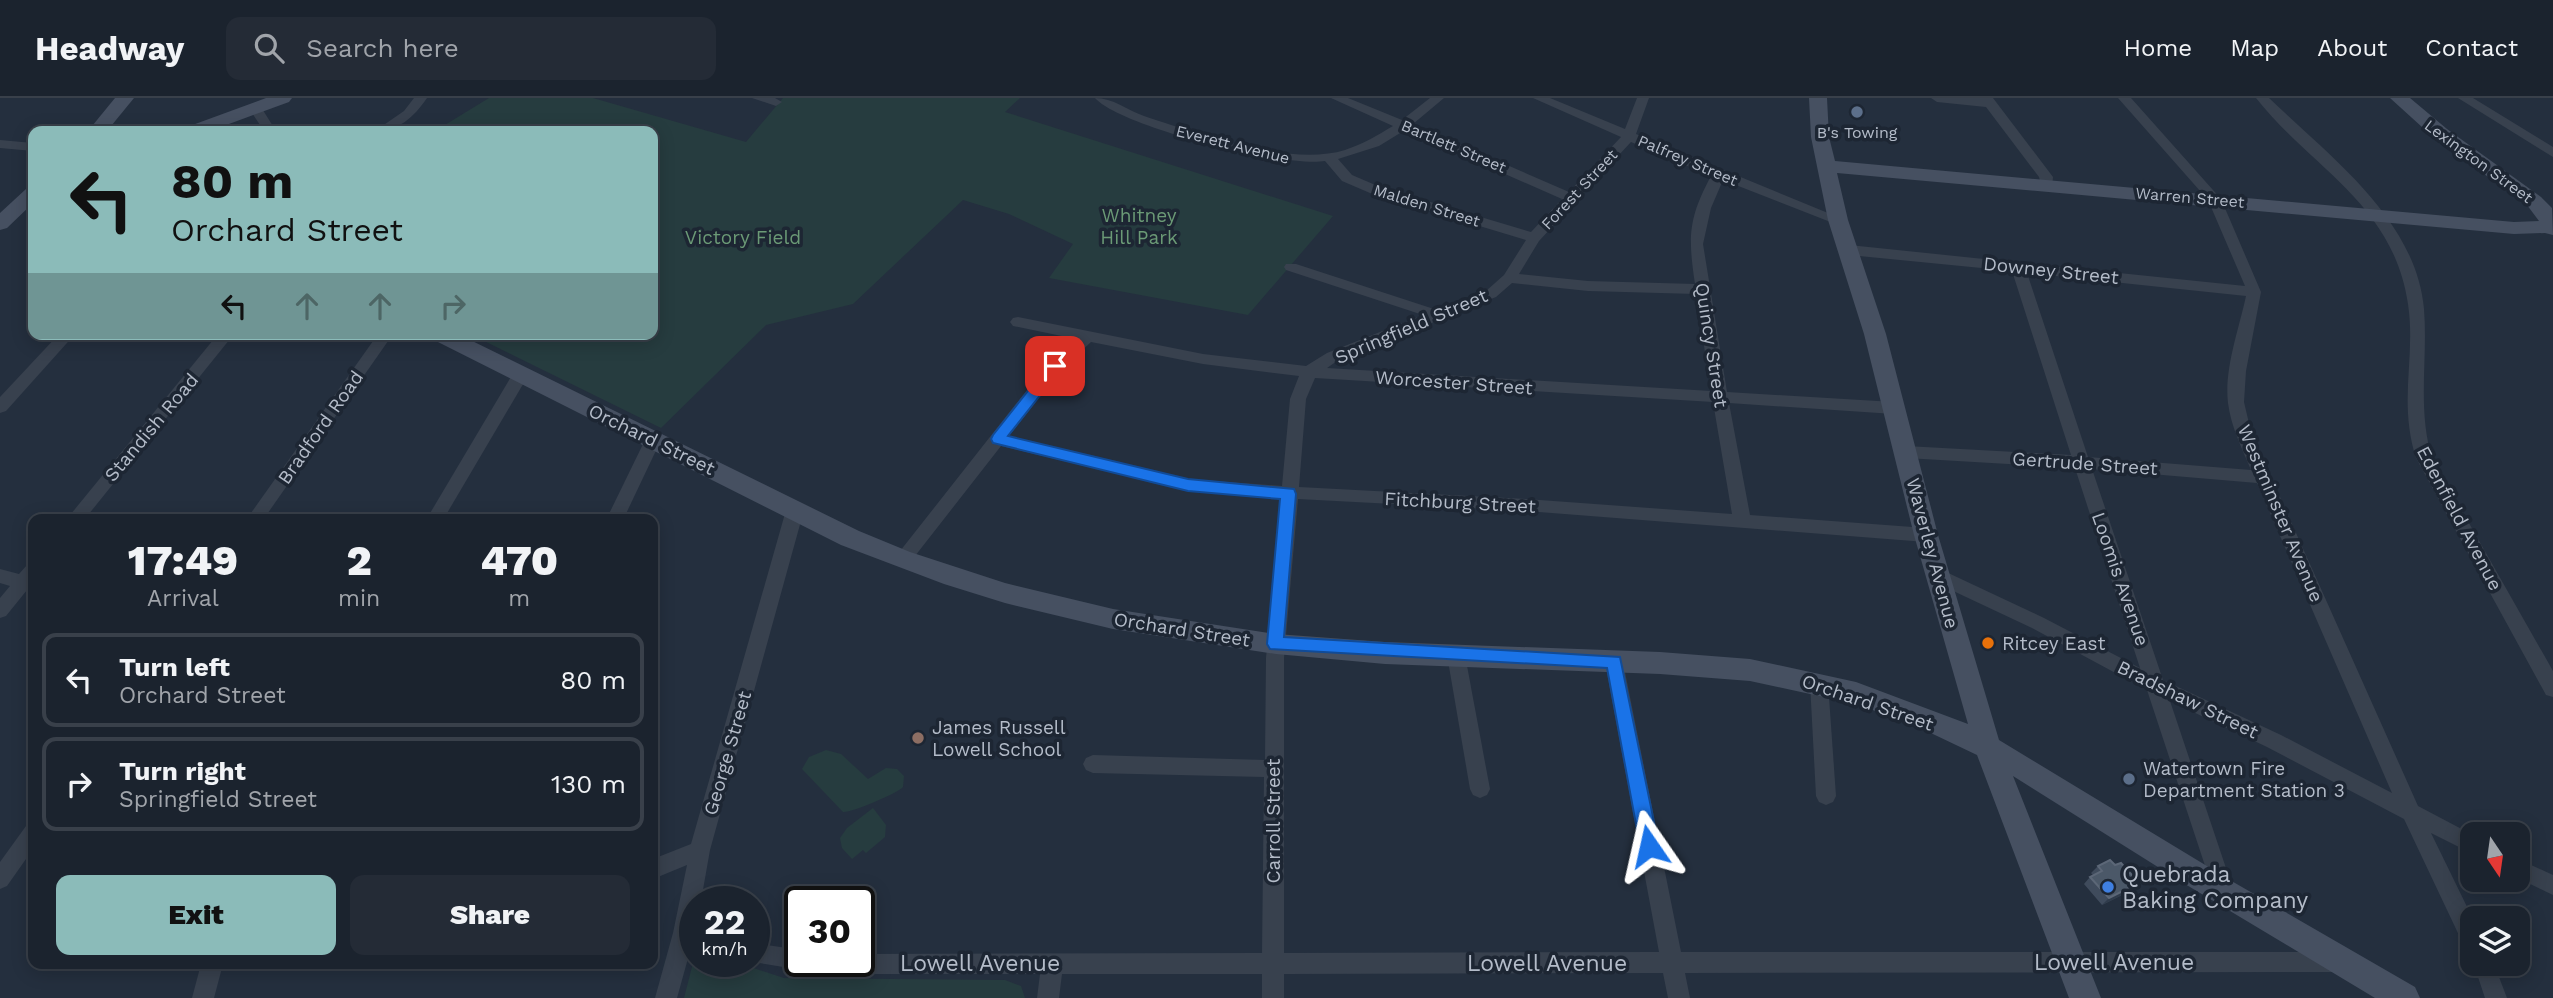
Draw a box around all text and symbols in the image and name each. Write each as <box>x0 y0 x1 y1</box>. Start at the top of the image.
search box <box>226 17 716 80</box>
text: Headway <box>35 29 184 68</box>
icon: search <box>250 29 288 67</box>
text: Search here <box>306 33 459 63</box>
text: Home <box>2124 34 2192 62</box>
text: Map <box>2230 34 2279 62</box>
text: About <box>2317 34 2387 62</box>
text: Contact <box>2425 34 2518 62</box>
marker: B's Towing <box>1849 104 1865 120</box>
street label: Bartlett Street <box>1398 116 1509 177</box>
street label: Lexington Street <box>2421 116 2537 207</box>
street label: Everett Avenue <box>1174 121 1292 168</box>
place label: B's Towing <box>1817 123 1898 142</box>
street label: Palfrey Street <box>1635 131 1741 190</box>
street label: Forest Street <box>1537 145 1622 233</box>
text: 80 m <box>171 152 293 210</box>
icon: left <box>56 154 147 245</box>
street label: Malden Street <box>1371 180 1483 231</box>
street label: Warren Street <box>2135 183 2246 212</box>
park label: Whitney Hill Park <box>1100 204 1178 249</box>
text: Orchard Street <box>171 211 403 249</box>
park label: Victory Field <box>685 226 801 249</box>
street label: Downey Street <box>1982 252 2120 289</box>
street label: Quincy Street <box>1690 281 1733 409</box>
street label: Springfield Street <box>1331 284 1491 369</box>
icon: left <box>215 287 253 325</box>
icon: ahead <box>288 287 326 325</box>
icon: ahead <box>361 287 399 325</box>
icon: right <box>434 287 472 325</box>
pin <box>1025 336 1085 396</box>
icon: arrive <box>1036 347 1074 385</box>
street label: Bradford Road <box>273 366 368 489</box>
street label: Worcester Street <box>1374 366 1534 399</box>
street label: Standish Road <box>99 369 203 486</box>
street label: Orchard Street <box>585 399 719 480</box>
street label: Westminster Avenue <box>2233 421 2328 605</box>
street label: Edenfield Avenue <box>2412 442 2507 594</box>
street label: Gertrude Street <box>2011 447 2159 480</box>
street label: Waverley Avenue <box>1901 475 1964 631</box>
street label: Fitchburg Street <box>1384 487 1536 518</box>
street label: Loomis Avenue <box>2087 509 2154 649</box>
text: 17:49 <box>128 536 238 585</box>
text: 2 <box>347 536 372 585</box>
text: 470 <box>480 536 558 585</box>
text: Arrival <box>147 585 219 612</box>
text: min <box>338 585 380 612</box>
text: m <box>508 585 530 612</box>
street label: Orchard Street <box>1112 607 1252 652</box>
place label: Ritcey East <box>2002 632 2105 655</box>
marker: Ritcey East <box>1980 635 1996 651</box>
text: Turn left <box>119 652 230 682</box>
street label: Bradshaw Street <box>2114 655 2262 744</box>
icon: left <box>60 661 98 699</box>
text: 80 m <box>560 665 626 695</box>
street label: Orchard Street <box>1799 669 1937 736</box>
text: Orchard Street <box>119 682 286 709</box>
street label: George Street <box>699 688 756 818</box>
place label: James Russell Lowell School <box>932 716 1066 761</box>
marker: James Russell Lowell School <box>910 730 926 746</box>
text: Turn right <box>119 756 246 786</box>
place label: Watertown Fire Department Station 3 <box>2143 757 2345 802</box>
street label: Carroll Street <box>1262 758 1285 884</box>
icon: right <box>60 765 98 803</box>
text: 130 m <box>551 769 626 799</box>
marker: Watertown Fire Department Station 3 <box>2121 771 2137 787</box>
text: Springfield Street <box>119 786 317 813</box>
position arrow <box>1612 809 1686 883</box>
north arrow <box>2460 822 2530 892</box>
map controls <box>2460 822 2530 976</box>
place label: Quebrada Baking Company <box>2122 861 2308 914</box>
button: Exit <box>56 875 336 955</box>
button: Share <box>350 875 630 955</box>
marker: Quebrada Baking Company <box>2100 879 2116 895</box>
speed limit sign: 30 <box>784 886 875 977</box>
text: 22 <box>704 901 745 943</box>
button: layers <box>2460 906 2530 976</box>
text: km/h <box>701 938 748 959</box>
street label: Lowell Avenue <box>2034 949 2194 976</box>
street label: Lowell Avenue <box>900 950 1060 977</box>
street label: Lowell Avenue <box>1467 950 1627 977</box>

